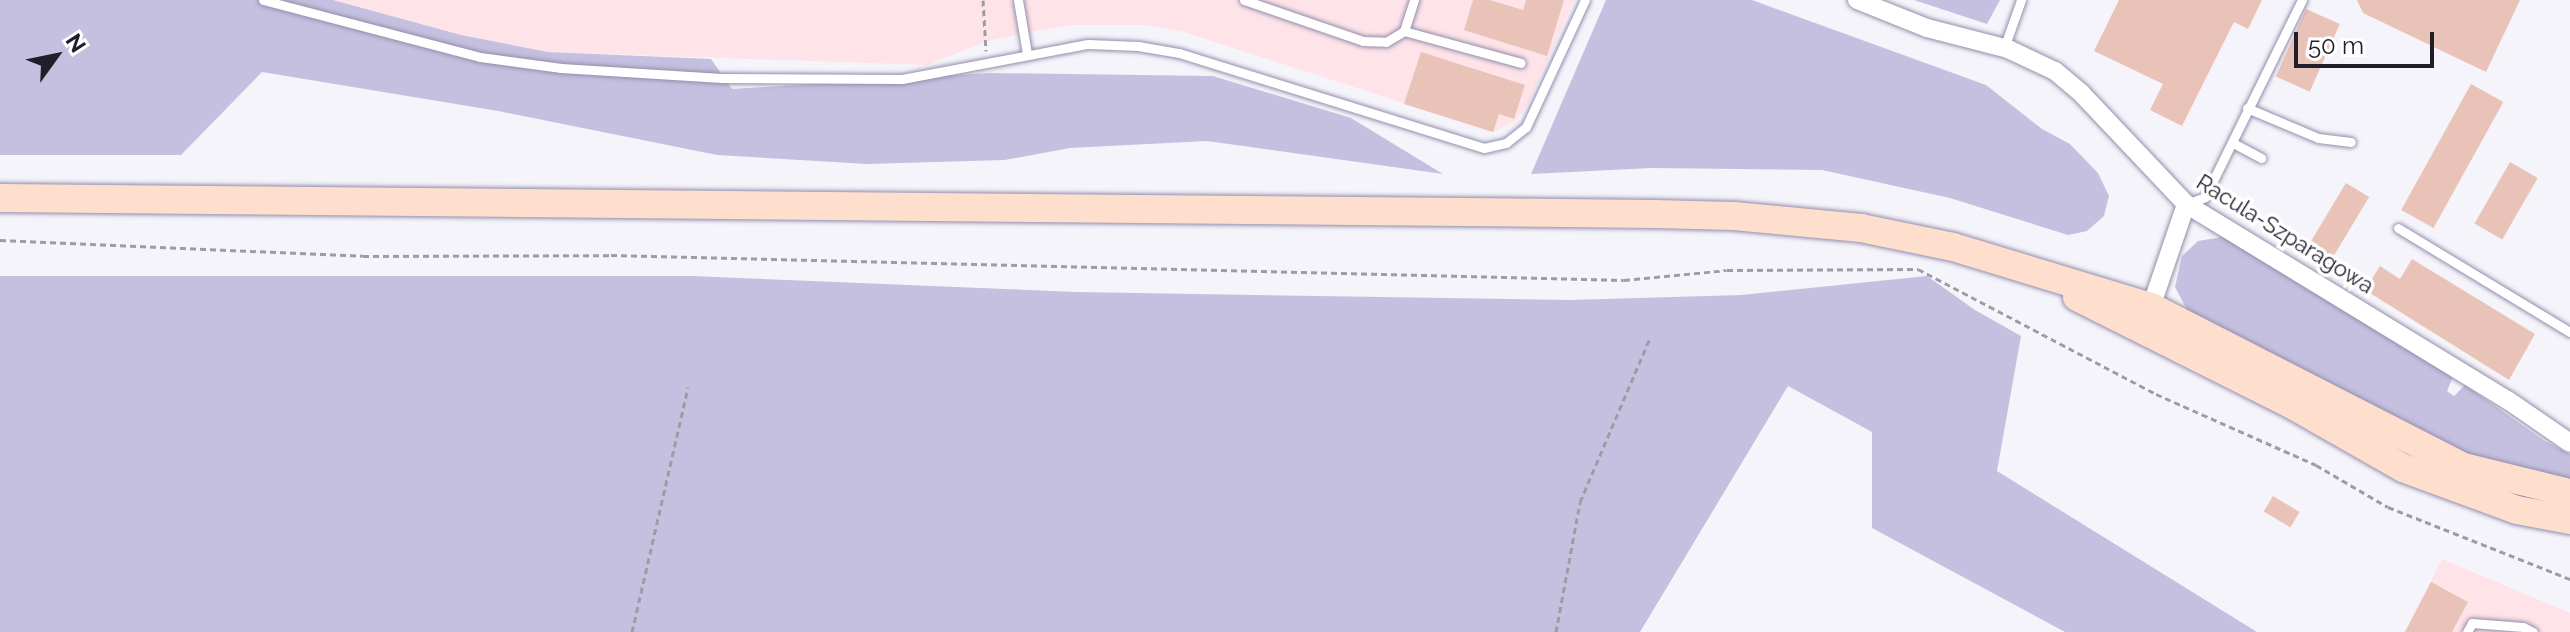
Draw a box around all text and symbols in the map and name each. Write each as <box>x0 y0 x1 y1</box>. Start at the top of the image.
north arrow <box>16 16 96 96</box>
scale bar <box>2298 16 2438 66</box>
text: N <box>61 29 92 57</box>
text: 50 m <box>2308 31 2364 60</box>
street label: Racula-Szparagowa <box>2192 169 2378 299</box>

